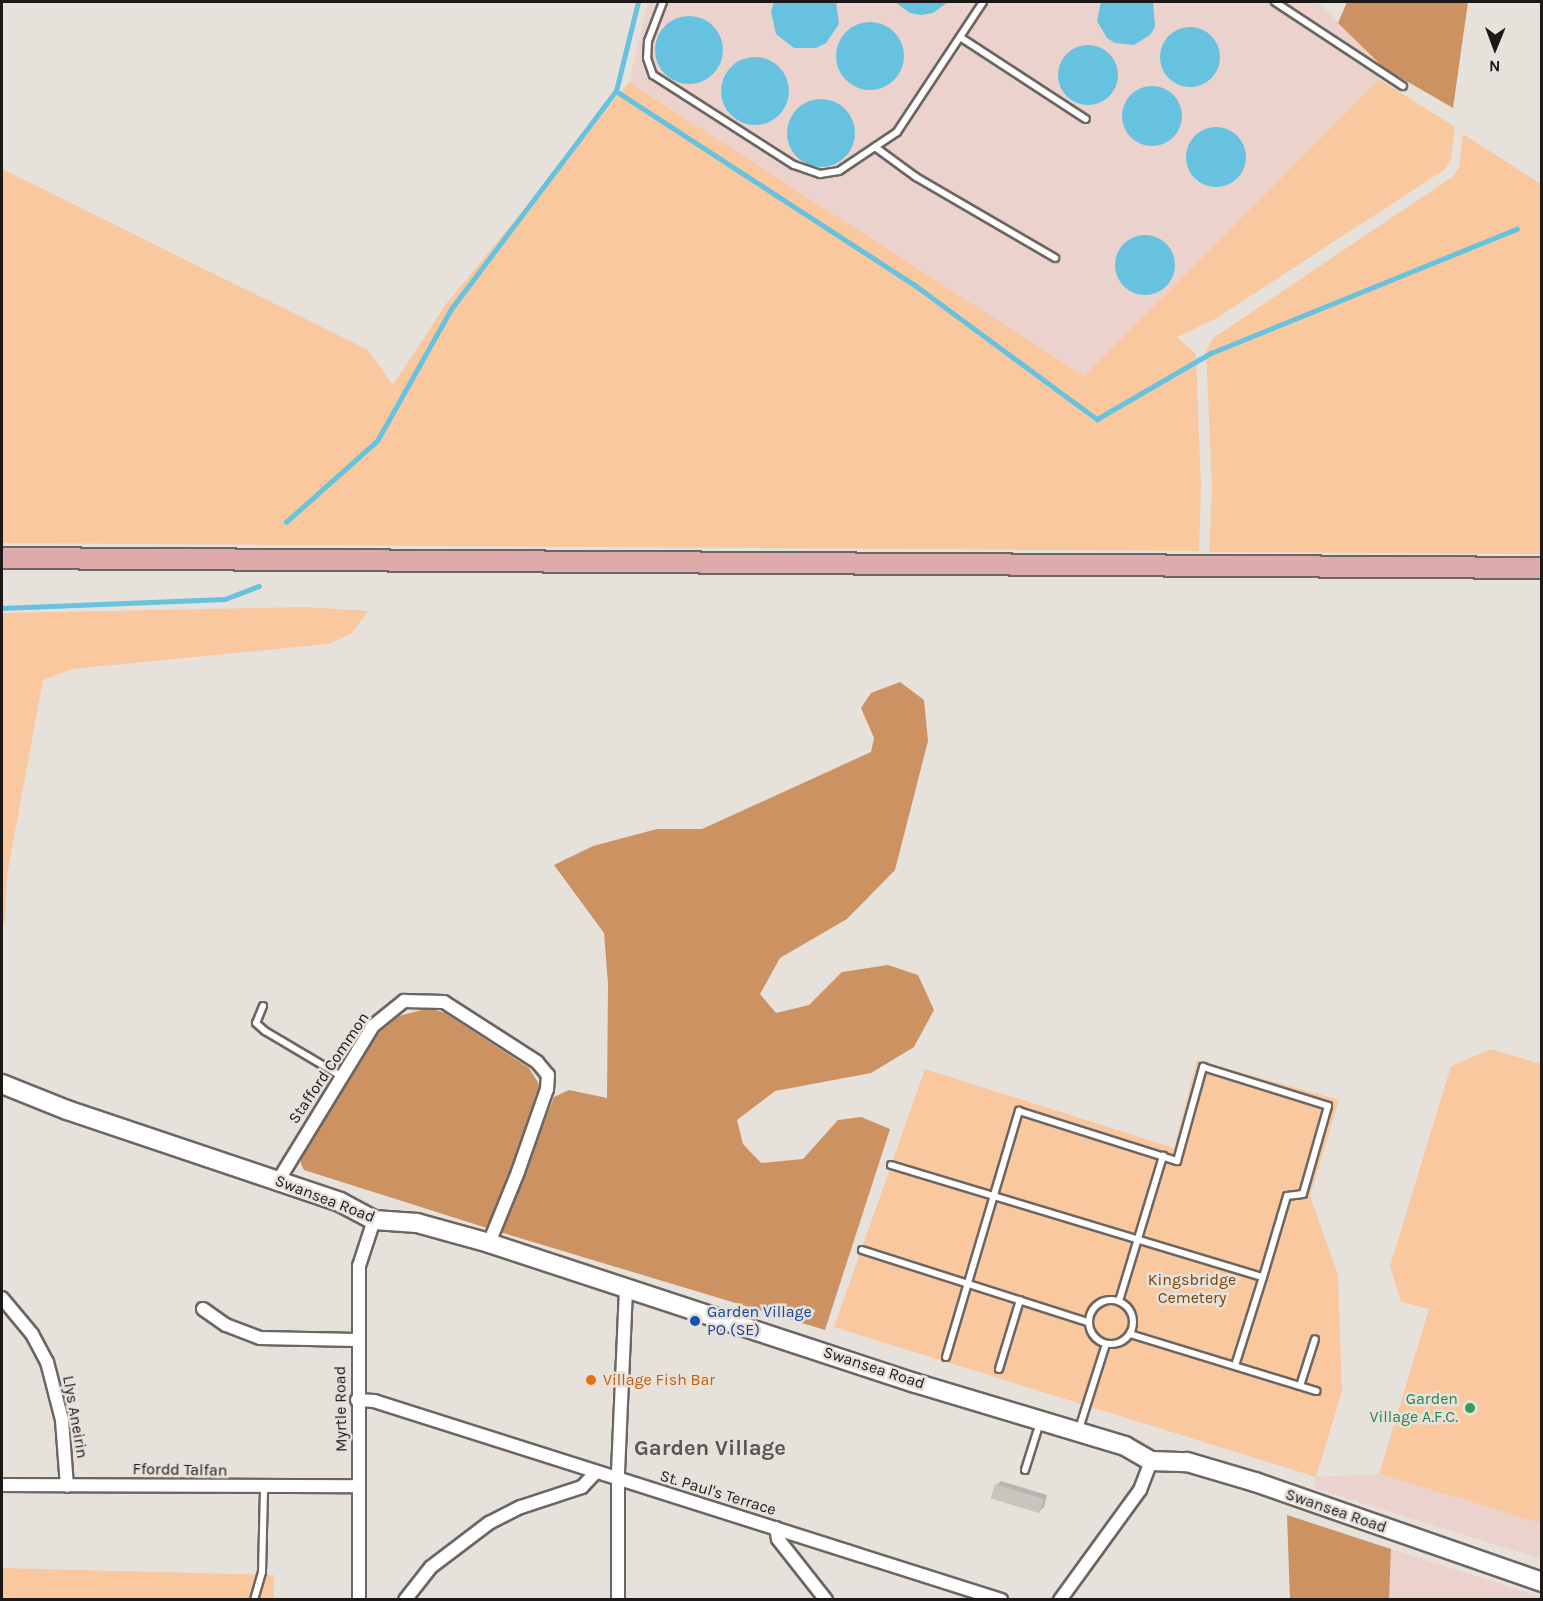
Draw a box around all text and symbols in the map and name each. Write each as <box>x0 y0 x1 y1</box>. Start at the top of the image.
north arrow <box>1465 18 1525 78</box>
text: N <box>1489 57 1501 76</box>
street label: Stafford Common <box>285 1009 373 1127</box>
street label: Swansea Road <box>272 1171 378 1227</box>
park label: Kingsbridge Cemetery <box>1148 1270 1236 1308</box>
place label: Garden Village PO (SE) <box>707 1302 812 1340</box>
marker: Garden Village PO (SE) <box>688 1314 702 1328</box>
street label: Swansea Road <box>821 1343 927 1393</box>
street label: Myrtle Road <box>331 1366 351 1452</box>
place label: Village Fish Bar <box>603 1370 715 1390</box>
marker: Village Fish Bar <box>584 1373 598 1387</box>
street label: Llys Aneirin <box>58 1374 92 1460</box>
place label: Garden Village A.F.C. <box>1369 1389 1458 1427</box>
marker: Garden Village A.F.C. <box>1463 1401 1477 1415</box>
district label: Garden Village <box>634 1436 786 1462</box>
street label: Ffordd Talfan <box>132 1460 228 1480</box>
street label: St. Paul's Terrace <box>658 1466 778 1520</box>
street label: Swansea Road <box>1283 1485 1389 1537</box>

